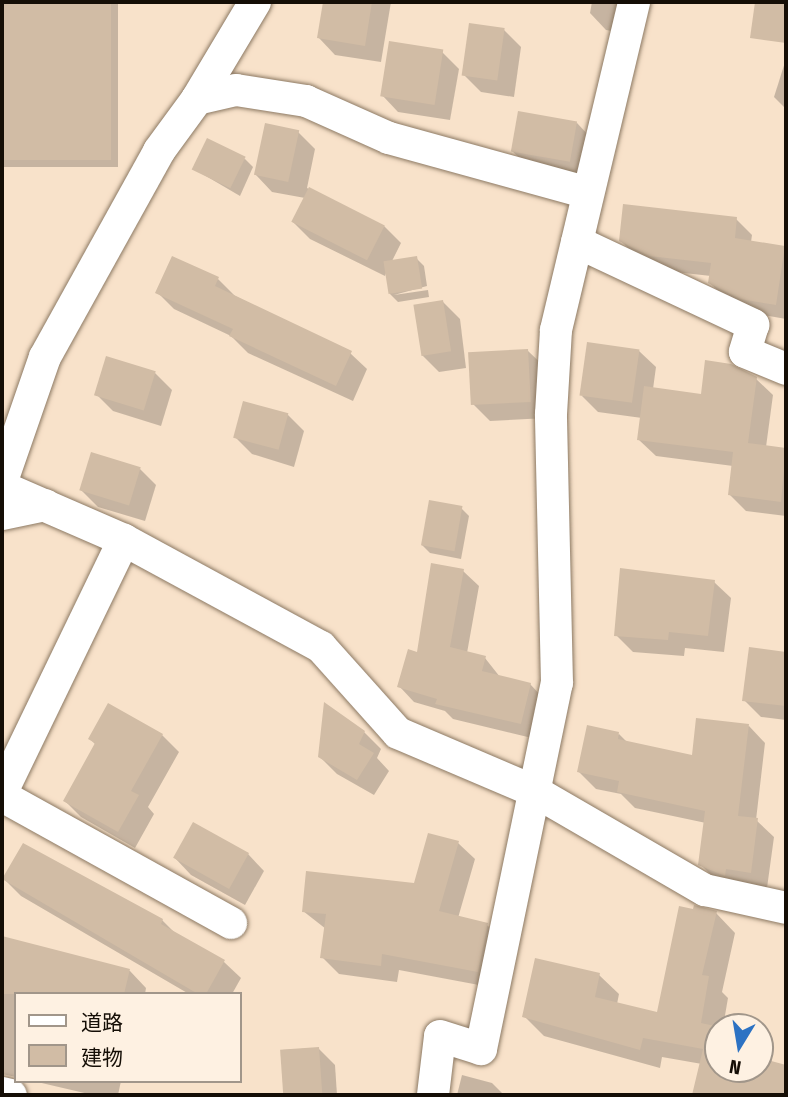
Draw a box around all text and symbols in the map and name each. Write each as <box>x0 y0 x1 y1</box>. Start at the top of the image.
legend <box>14 992 242 1083</box>
text: 道路 <box>81 1010 123 1036</box>
north arrow <box>704 1013 774 1083</box>
text: 建物 <box>81 1045 123 1071</box>
text: N <box>728 1055 743 1080</box>

